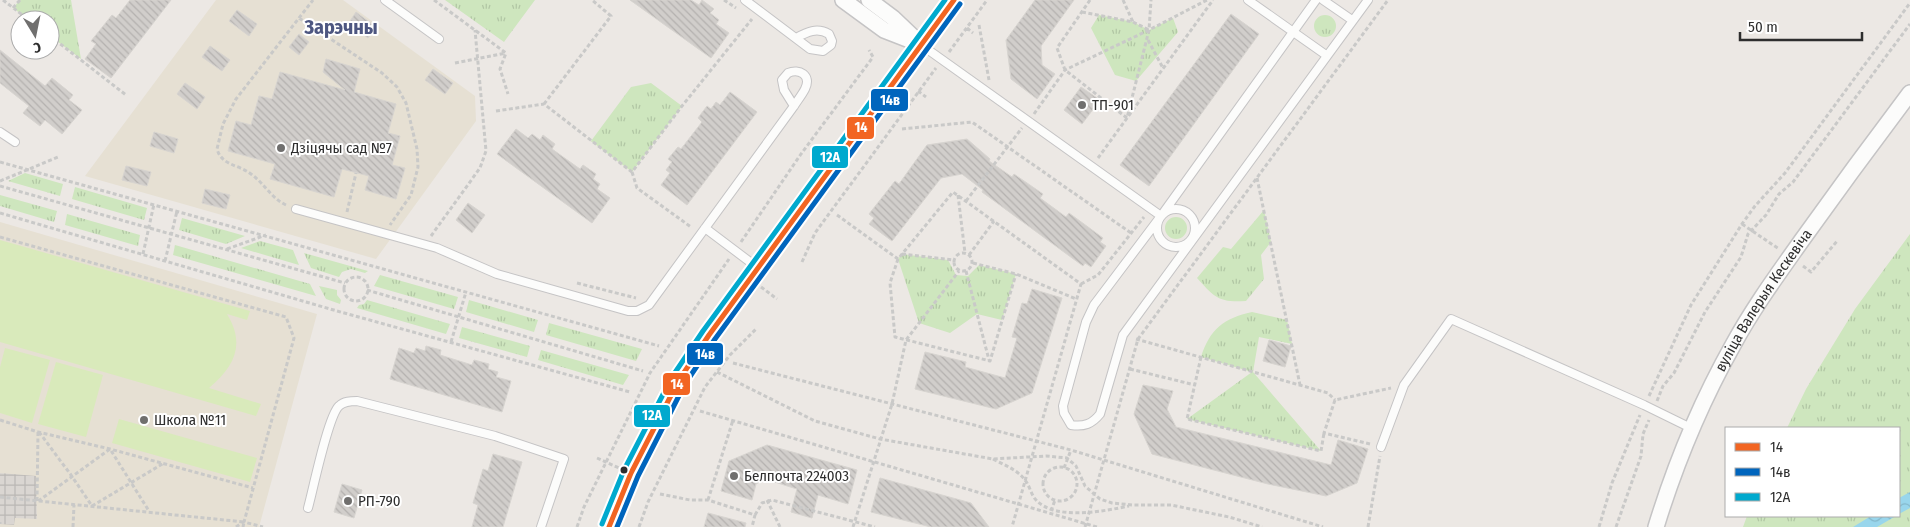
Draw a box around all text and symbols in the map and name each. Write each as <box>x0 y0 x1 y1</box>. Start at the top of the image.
north arrow <box>10 10 60 60</box>
scale bar <box>1740 10 1862 42</box>
district label: Зарэчны <box>303 15 378 39</box>
text: 50 m <box>1748 18 1778 36</box>
text: С <box>31 38 42 56</box>
line badge: 14в <box>870 88 909 112</box>
text: 14в <box>880 92 900 109</box>
place label: ТП-901 <box>1092 96 1134 114</box>
marker: ТП-901 <box>1076 99 1088 111</box>
line badge: 14 <box>846 116 875 140</box>
text: 14 <box>854 119 868 136</box>
place label: Дзіцячы сад №7 <box>290 139 392 157</box>
marker: Дзіцячы сад №7 <box>275 142 287 154</box>
line badge: 12А <box>811 145 849 169</box>
text: 12А <box>820 149 840 166</box>
street label: вуліца Валерыя Кескевіча <box>1711 226 1816 375</box>
line badge: 14в <box>686 342 724 366</box>
text: 14в <box>695 346 715 363</box>
line badge: 14 <box>662 372 691 396</box>
text: 14 <box>670 376 684 393</box>
line badge: 12А <box>633 404 671 428</box>
text: 12А <box>642 407 662 424</box>
place label: Школа №11 <box>154 411 226 429</box>
marker: Школа №11 <box>138 414 150 426</box>
legend <box>1725 427 1900 517</box>
text: 14 <box>1770 438 1783 456</box>
text: 14в <box>1770 463 1791 481</box>
unlabelled marker <box>619 465 629 475</box>
place label: Белпочта 224003 <box>744 467 849 485</box>
marker: Белпочта 224003 <box>728 470 740 482</box>
text: 12А <box>1770 488 1790 506</box>
place label: РП-790 <box>358 492 400 510</box>
marker: РП-790 <box>342 495 354 507</box>

